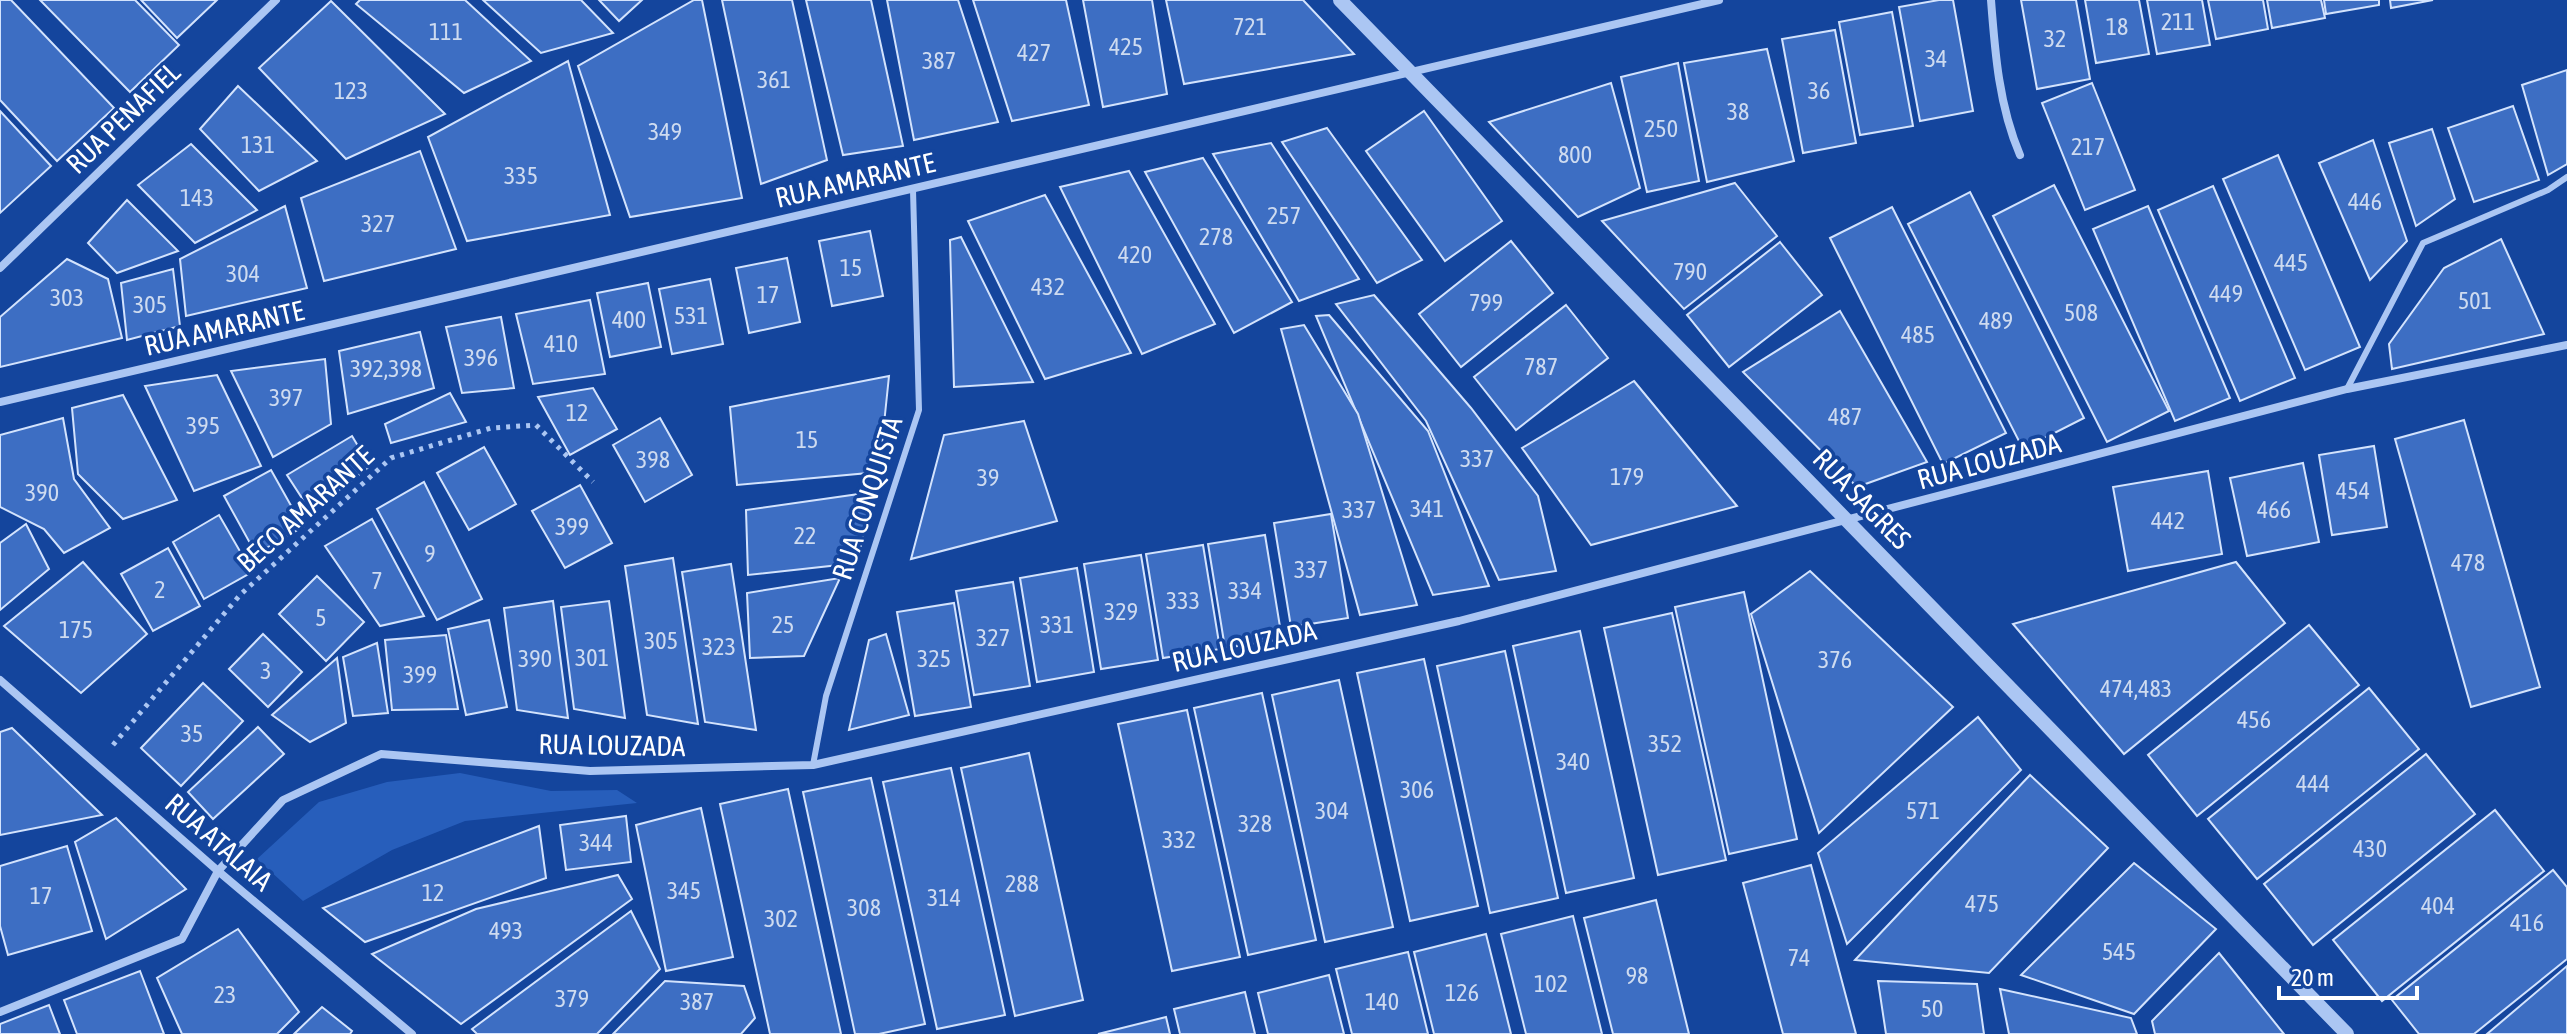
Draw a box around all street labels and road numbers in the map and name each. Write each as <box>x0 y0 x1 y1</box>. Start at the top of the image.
street label: RUA PENAFIEL <box>60 56 186 180</box>
street label: RUA AMARANTE <box>772 146 938 214</box>
street label: RUA AMARANTE <box>141 294 307 362</box>
street label: RUA CONQUISTA <box>826 412 909 584</box>
street label: RUA LOUZADA <box>1914 426 2064 495</box>
street label: BECO AMARANTE <box>230 439 380 578</box>
street label: RUA SAGRES <box>1807 443 1917 556</box>
street label: RUA LOUZADA <box>1169 614 1319 678</box>
street label: RUA LOUZADA <box>538 728 686 762</box>
street label: RUA ATALAIA <box>159 787 279 897</box>

